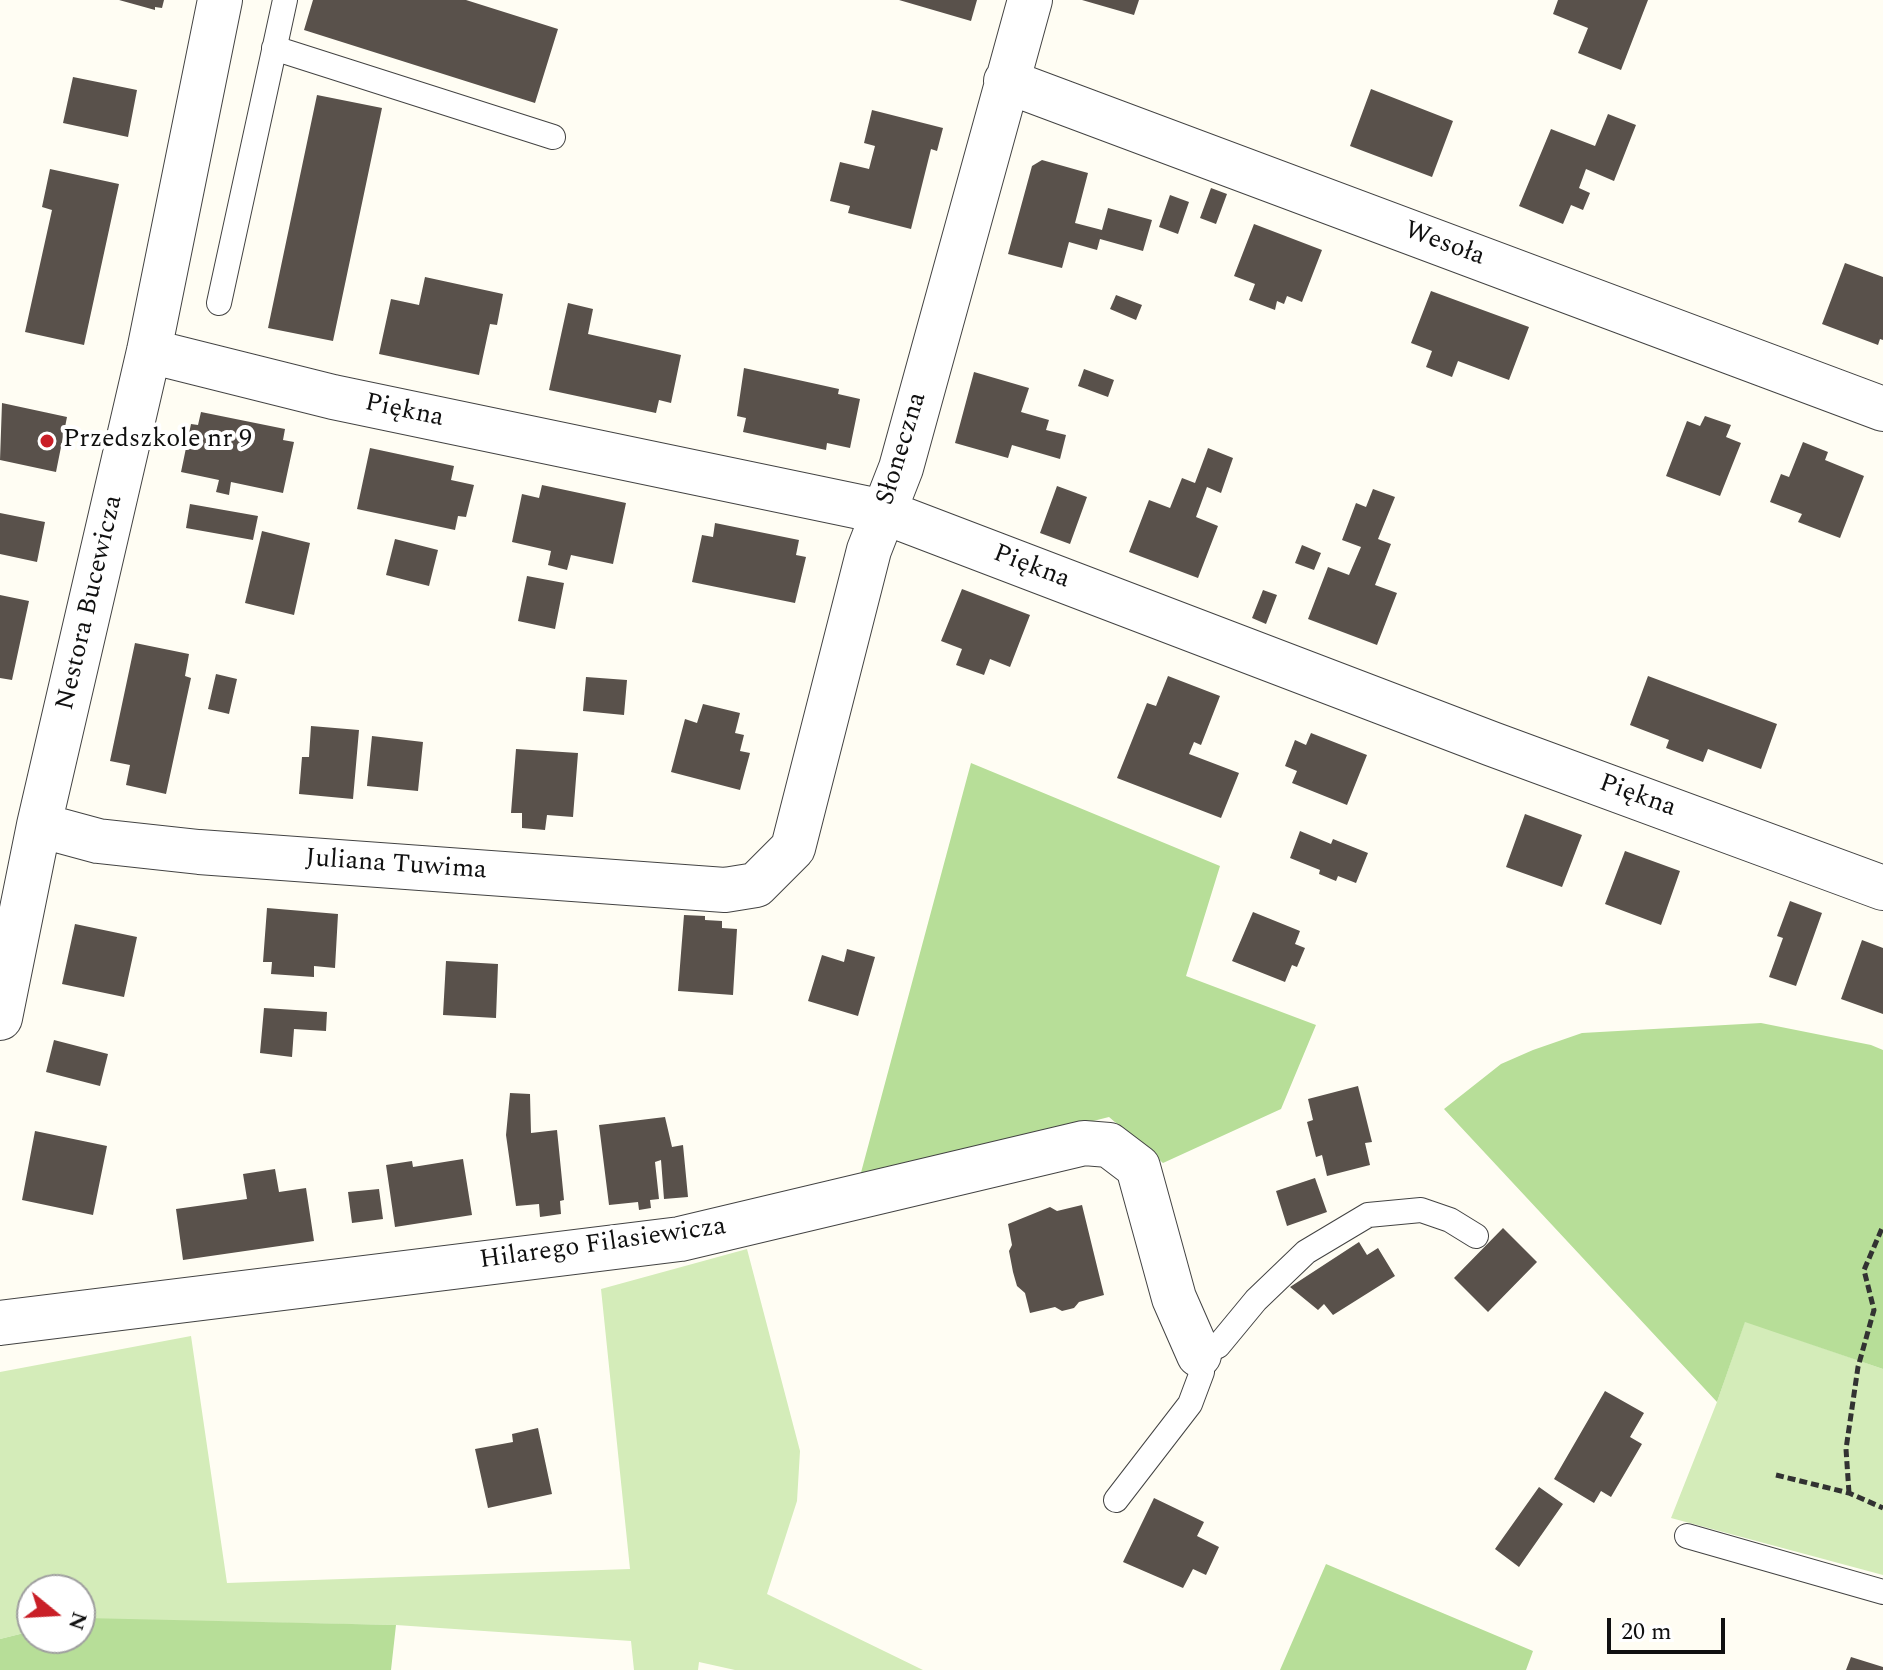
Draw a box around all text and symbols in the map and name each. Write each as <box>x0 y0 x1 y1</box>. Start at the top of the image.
street label: Wesoła <box>1400 216 1488 274</box>
street label: Piękna <box>362 388 446 436</box>
street label: Słoneczna <box>871 389 935 509</box>
place label: Przedszkole nr 9 <box>63 425 252 457</box>
marker: Przedszkole nr 9 <box>38 432 56 450</box>
street label: Nestora Bucewicza <box>51 493 131 713</box>
street label: Piękna <box>988 539 1074 597</box>
street label: Piękna <box>1594 769 1680 825</box>
street label: Juliana Tuwima <box>304 844 488 888</box>
street label: Hilarego Filasiewicza <box>478 1212 728 1278</box>
north arrow <box>16 1574 96 1654</box>
scale bar <box>1611 1602 1729 1652</box>
text: N <box>59 1607 96 1635</box>
text: 20 m <box>1621 1614 1672 1650</box>

